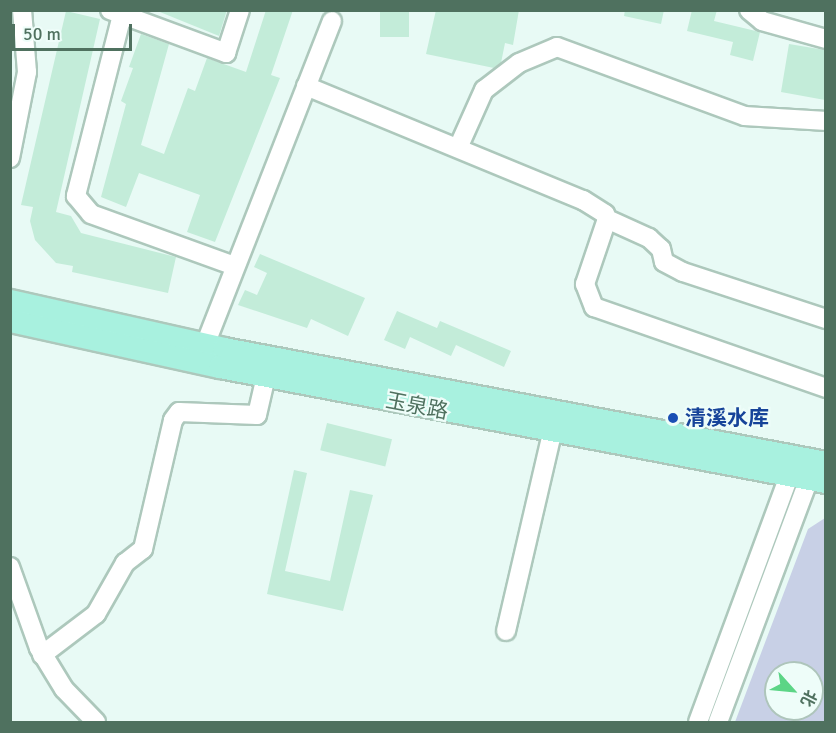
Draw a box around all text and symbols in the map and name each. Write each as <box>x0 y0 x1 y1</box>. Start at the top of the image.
scale bar <box>15 12 135 50</box>
text: 50 m <box>23 23 61 45</box>
street label: 玉泉路 <box>384 388 450 424</box>
place label: 清溪水库 <box>685 405 769 431</box>
marker: 清溪水库 <box>666 411 680 425</box>
north arrow <box>764 661 824 721</box>
text: 北 <box>796 687 821 710</box>

